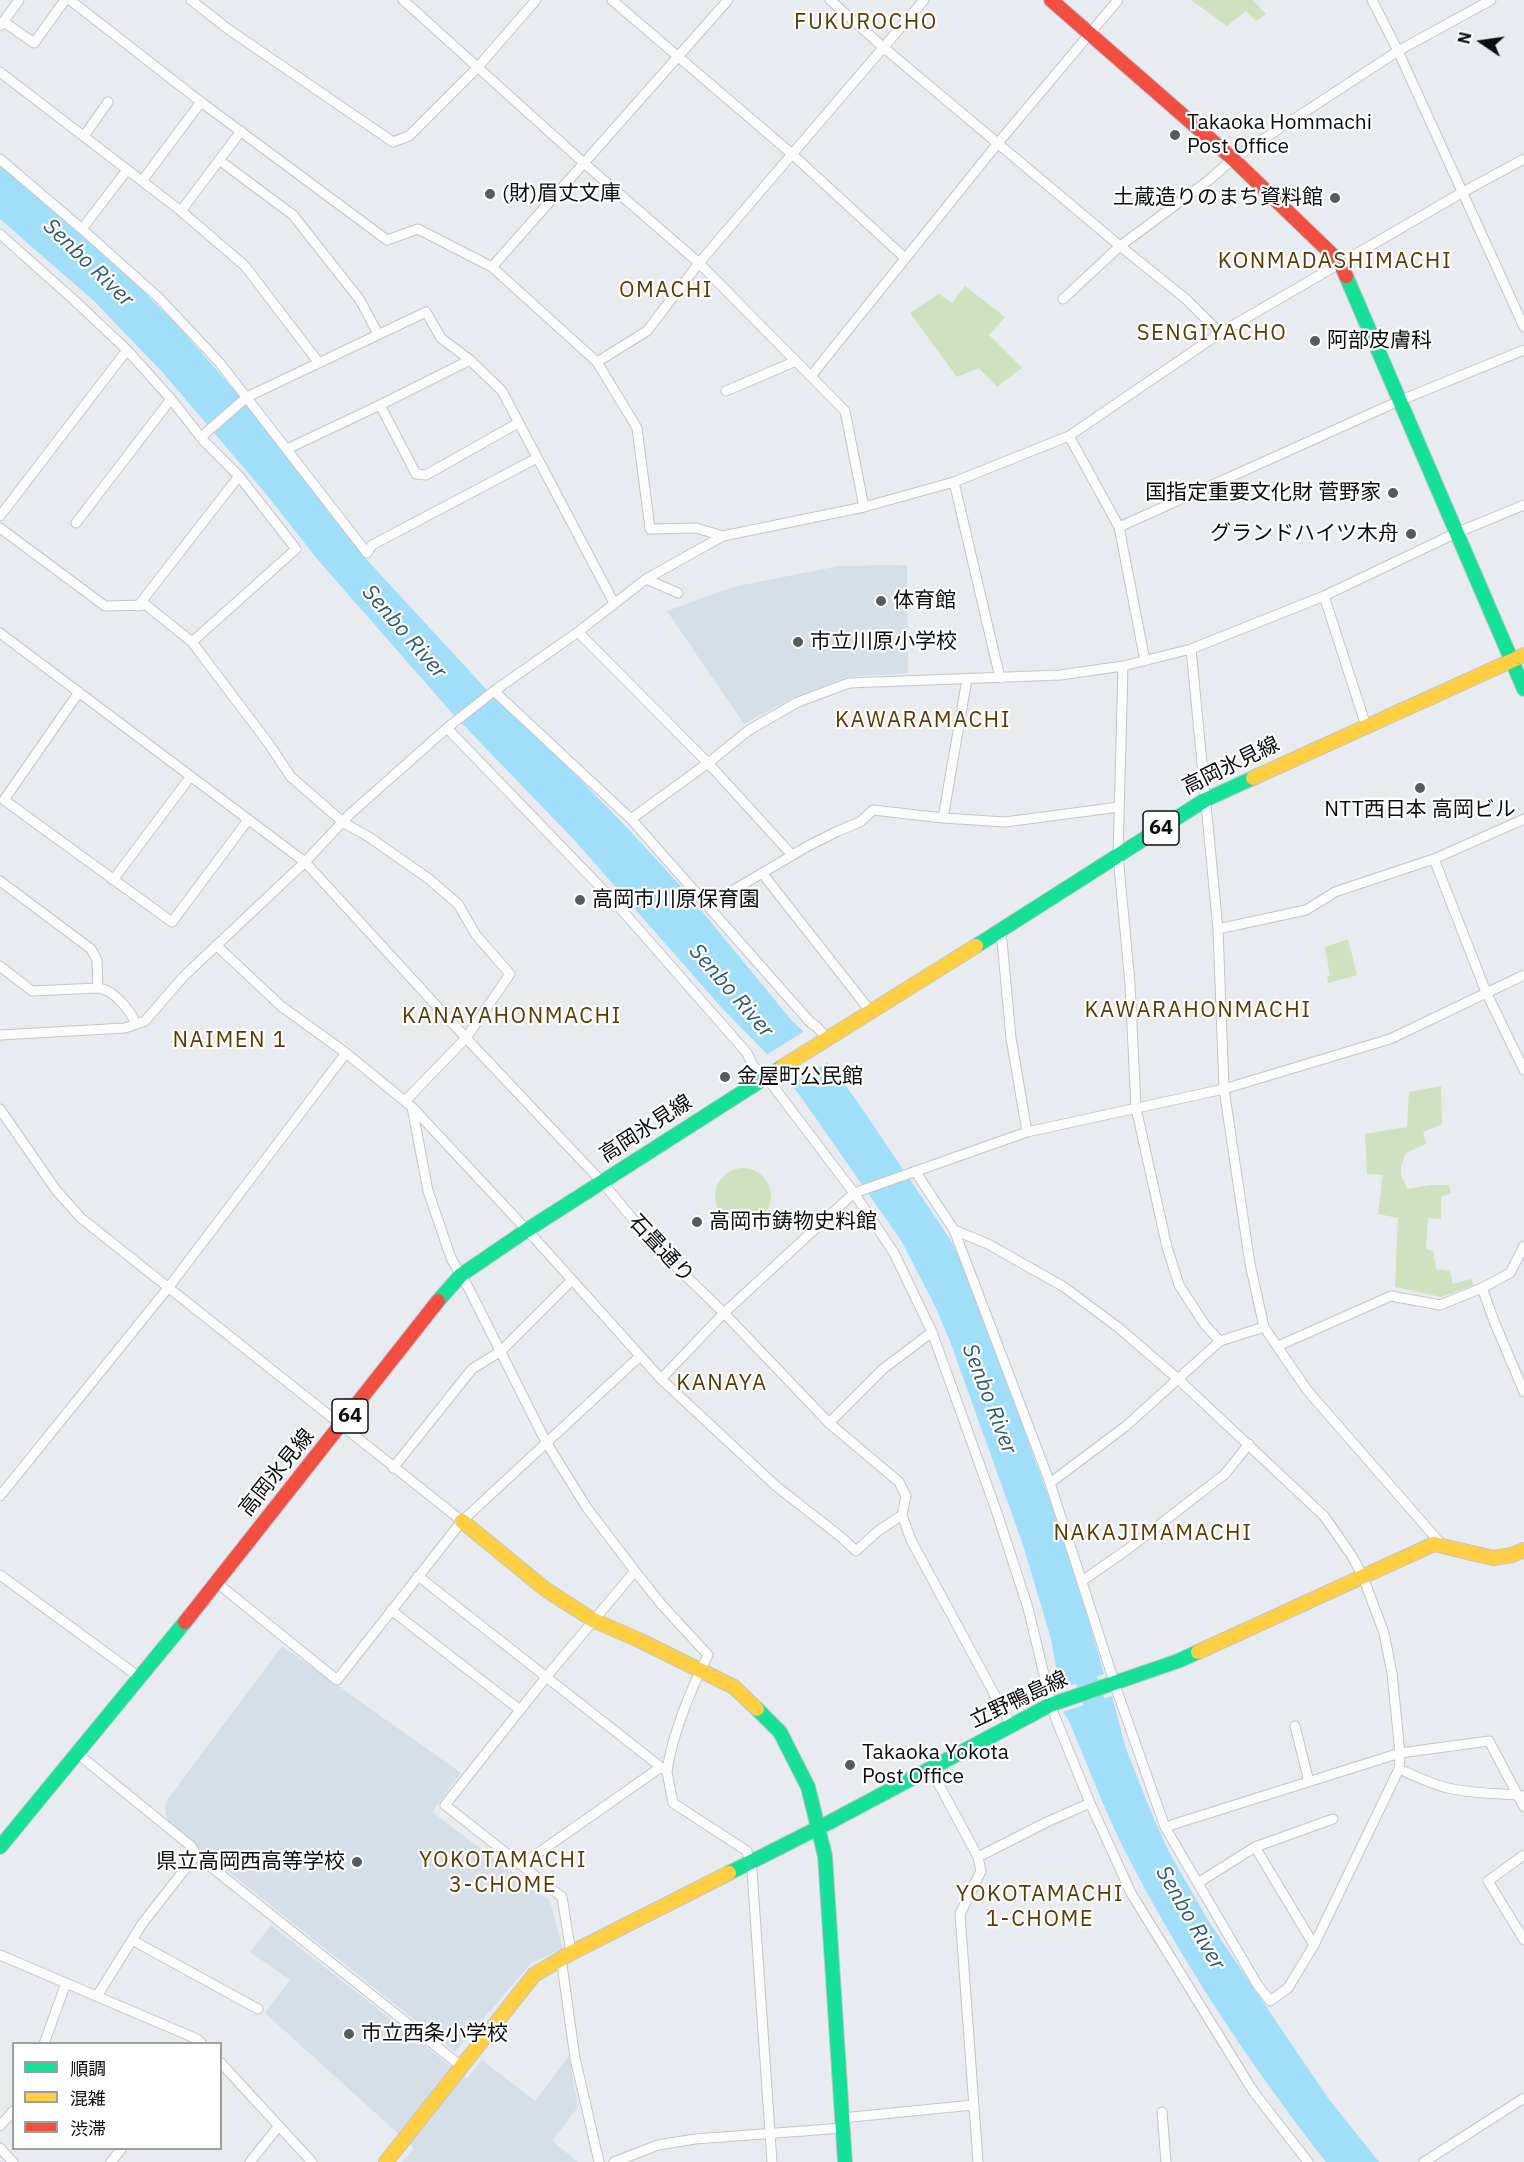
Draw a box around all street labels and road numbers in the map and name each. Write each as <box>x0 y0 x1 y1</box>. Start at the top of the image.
street label: 高岡氷見線 <box>1178 732 1284 800</box>
road number: 64 <box>1143 811 1179 845</box>
street label: 高岡氷見線 <box>595 1090 697 1168</box>
street label: 石畳通り <box>623 1210 699 1288</box>
road number: 64 <box>332 1399 368 1433</box>
street label: 高岡氷見線 <box>234 1424 320 1522</box>
street label: 立野鴨島線 <box>966 1666 1072 1734</box>

